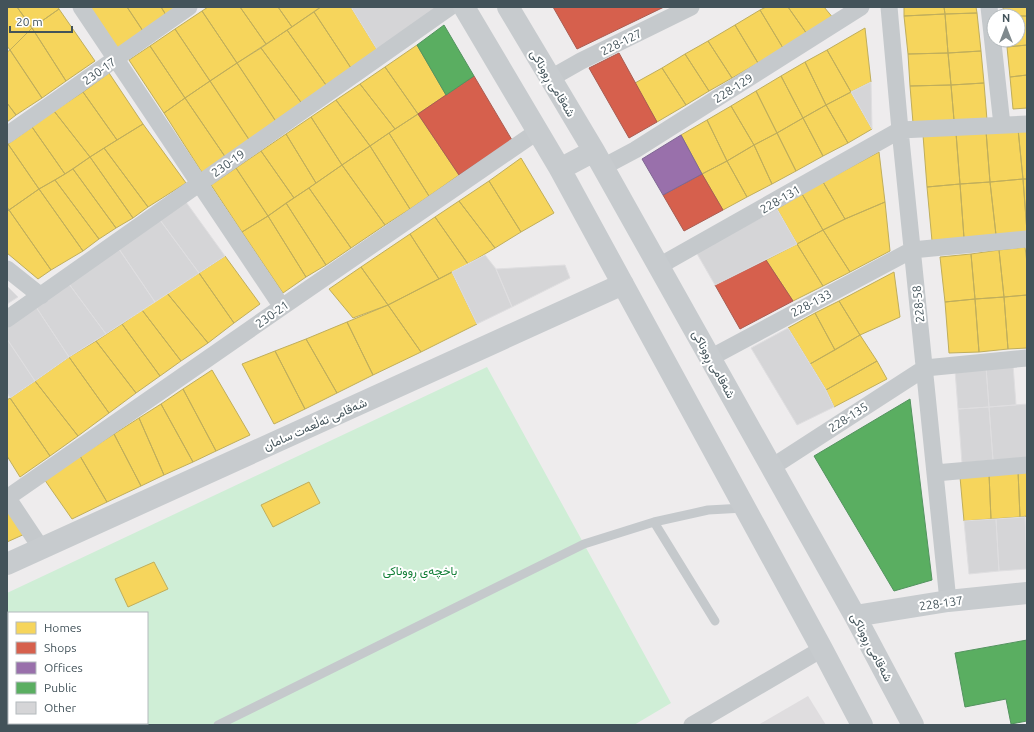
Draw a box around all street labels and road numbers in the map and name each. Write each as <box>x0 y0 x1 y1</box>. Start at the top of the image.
street label: 228-127 <box>598 26 644 58</box>
street label: شەقامی ڕووناکی <box>524 47 578 121</box>
street label: 230-17 <box>80 55 118 87</box>
street label: 228-129 <box>711 71 755 105</box>
street label: 230-19 <box>209 147 247 179</box>
street label: 228-131 <box>758 182 802 216</box>
street label: 228-58 <box>910 285 926 323</box>
street label: 228-133 <box>788 287 834 319</box>
street label: 230-21 <box>253 298 291 330</box>
street label: شەقامی ڕووناکی <box>686 328 738 402</box>
street label: شەقامی تەڵعەت سامان <box>261 394 369 454</box>
street label: 228-135 <box>826 400 870 434</box>
street label: 228-137 <box>918 593 964 613</box>
street label: شەقامی ڕووناکی <box>845 611 896 685</box>

